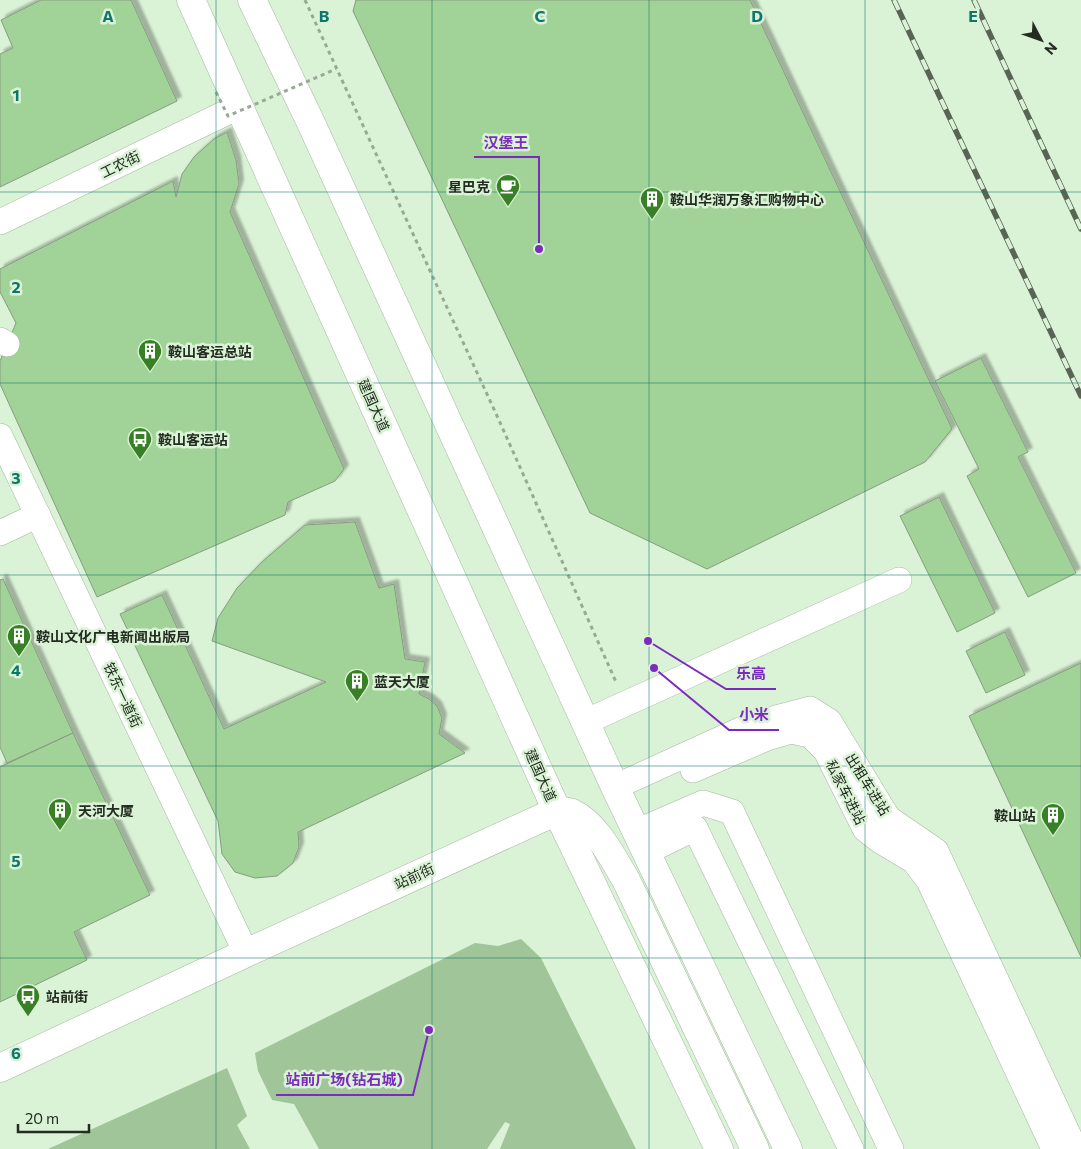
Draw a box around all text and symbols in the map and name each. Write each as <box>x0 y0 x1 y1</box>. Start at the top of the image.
text: A <box>102 6 114 25</box>
text: B <box>319 6 330 25</box>
text: C <box>535 6 546 25</box>
text: D <box>751 6 763 25</box>
text: E <box>968 6 978 25</box>
north arrow <box>1016 15 1066 65</box>
text: N <box>1041 39 1061 58</box>
text: 1 <box>12 85 20 104</box>
callout: 汉堡王 <box>474 127 539 157</box>
text: 汉堡王 <box>483 133 529 151</box>
street label: 工农街 <box>97 147 143 181</box>
cafe icon: 星巴克 <box>495 173 521 207</box>
place label: 星巴克 <box>448 178 490 195</box>
building icon: 鞍山华润万象汇购物中心 <box>639 186 665 220</box>
place label: 鞍山华润万象汇购物中心 <box>670 191 824 208</box>
text: 2 <box>11 277 21 296</box>
building icon: 鞍山客运总站 <box>137 338 163 372</box>
place label: 鞍山客运总站 <box>168 343 252 360</box>
street label: 建国大道 <box>355 376 393 434</box>
bus stop icon: 鞍山客运站 <box>127 426 153 460</box>
place label: 鞍山客运站 <box>158 431 228 448</box>
text: 3 <box>11 468 21 487</box>
building icon: 鞍山文化广电新闻出版局 <box>6 623 32 657</box>
place label: 鞍山文化广电新闻出版局 <box>36 628 190 645</box>
callout: 乐高 <box>726 659 776 689</box>
text: 4 <box>11 660 21 679</box>
street label: 铁东一道街 <box>101 660 145 730</box>
text: 乐高 <box>736 664 766 682</box>
building icon: 蓝天大厦 <box>344 668 370 702</box>
place label: 蓝天大厦 <box>374 673 430 690</box>
callout: 小米 <box>729 700 779 730</box>
text: 小米 <box>739 705 769 723</box>
street label: 建国大道 <box>522 746 560 804</box>
street label: 出租车进站 <box>842 750 894 818</box>
street label: 私家车进站 <box>823 757 869 827</box>
building icon: 天河大厦 <box>47 797 73 831</box>
place label: 天河大厦 <box>78 802 134 819</box>
building icon: 鞍山站 <box>1040 802 1066 836</box>
place label: 鞍山站 <box>994 807 1036 824</box>
text: 5 <box>11 851 21 870</box>
street label: 站前街 <box>391 859 437 893</box>
bus stop icon: 站前街 <box>15 983 41 1017</box>
place label: 站前街 <box>46 988 88 1005</box>
text: 6 <box>11 1043 21 1062</box>
callout: 站前广场(钻石城) <box>276 1065 413 1095</box>
text: 站前广场(钻石城) <box>285 1070 403 1088</box>
scale bar <box>18 1102 89 1134</box>
text: 20 m <box>25 1109 59 1127</box>

